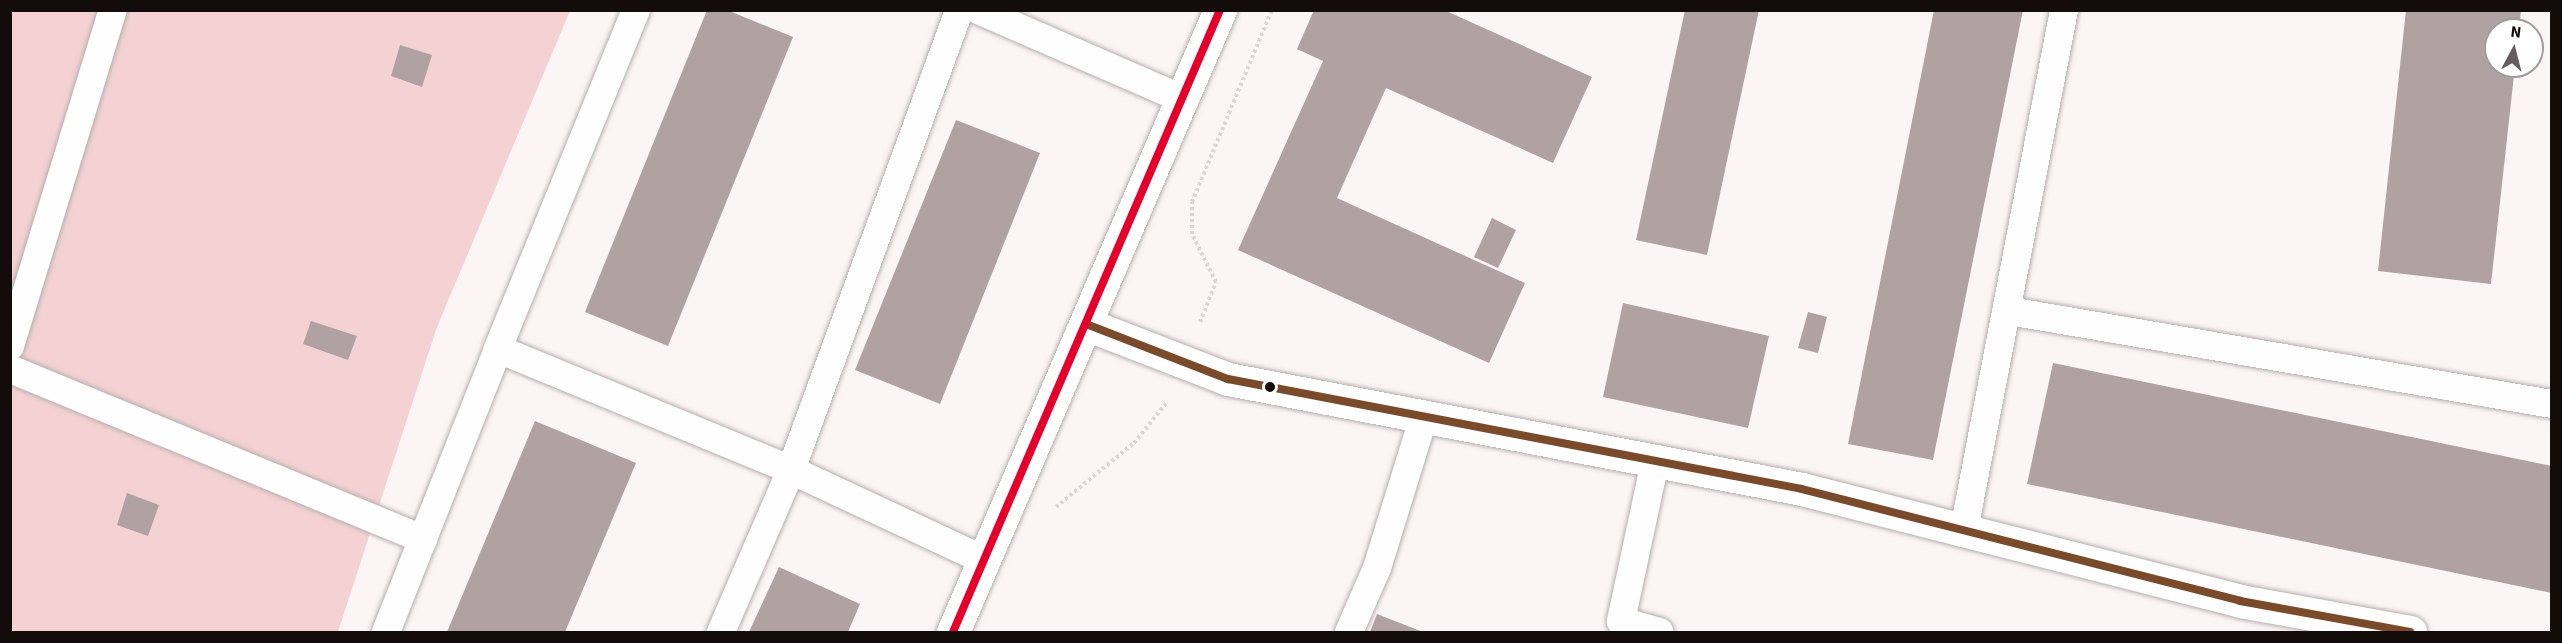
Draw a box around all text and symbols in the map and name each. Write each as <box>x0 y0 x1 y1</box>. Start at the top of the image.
north arrow <box>2484 18 2544 78</box>
text: N <box>2509 21 2523 44</box>
unlabelled marker <box>1264 381 1276 393</box>

